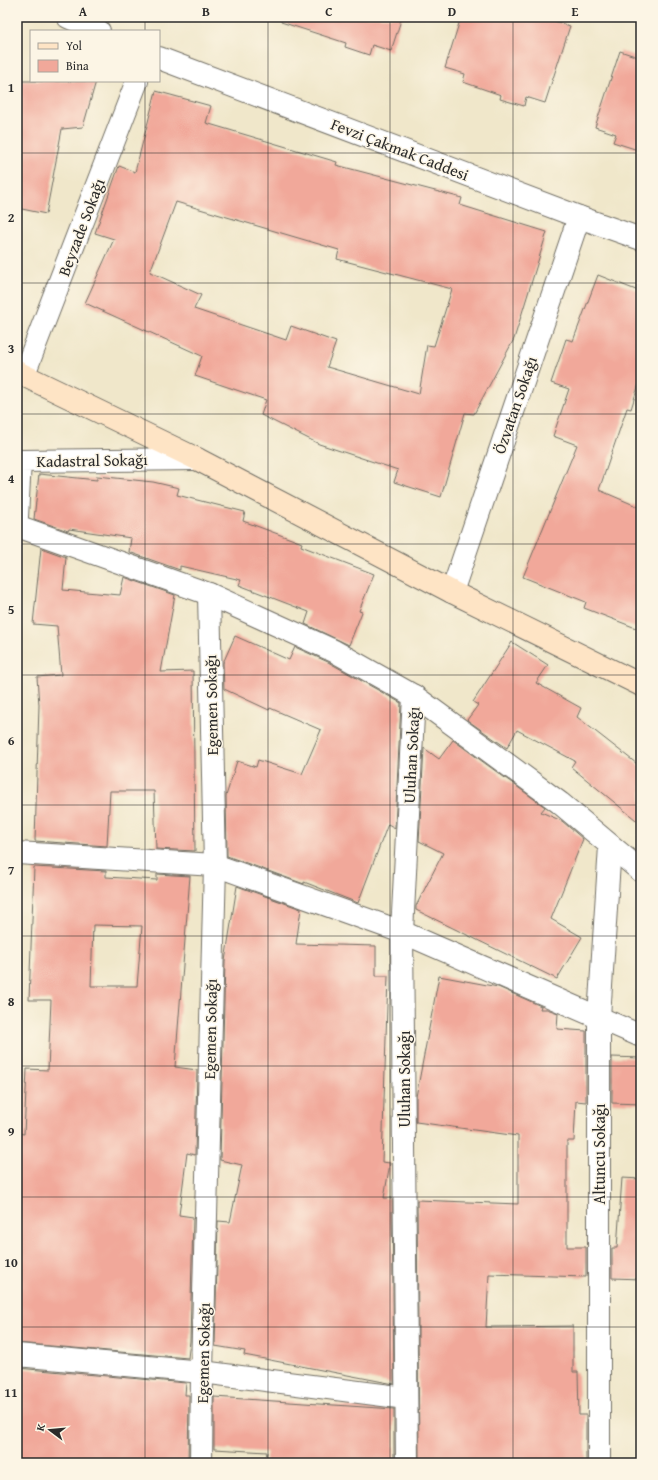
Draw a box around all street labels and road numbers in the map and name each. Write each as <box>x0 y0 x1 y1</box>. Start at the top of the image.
street label: Fevzi Çakmak Caddesi <box>328 112 473 187</box>
street label: Beyzade Sokağı <box>51 174 111 279</box>
street label: Özvatan Sokağı <box>487 353 543 457</box>
street label: Kadastral Sokağı <box>36 447 148 473</box>
street label: Egemen Sokağı <box>198 654 224 756</box>
street label: Uluhan Sokağı <box>396 706 426 804</box>
street label: Egemen Sokağı <box>197 978 223 1080</box>
street label: Uluhan Sokağı <box>392 1030 416 1127</box>
street label: Altuncu Sokağı <box>587 1103 611 1204</box>
street label: Egemen Sokağı <box>190 1302 216 1404</box>

